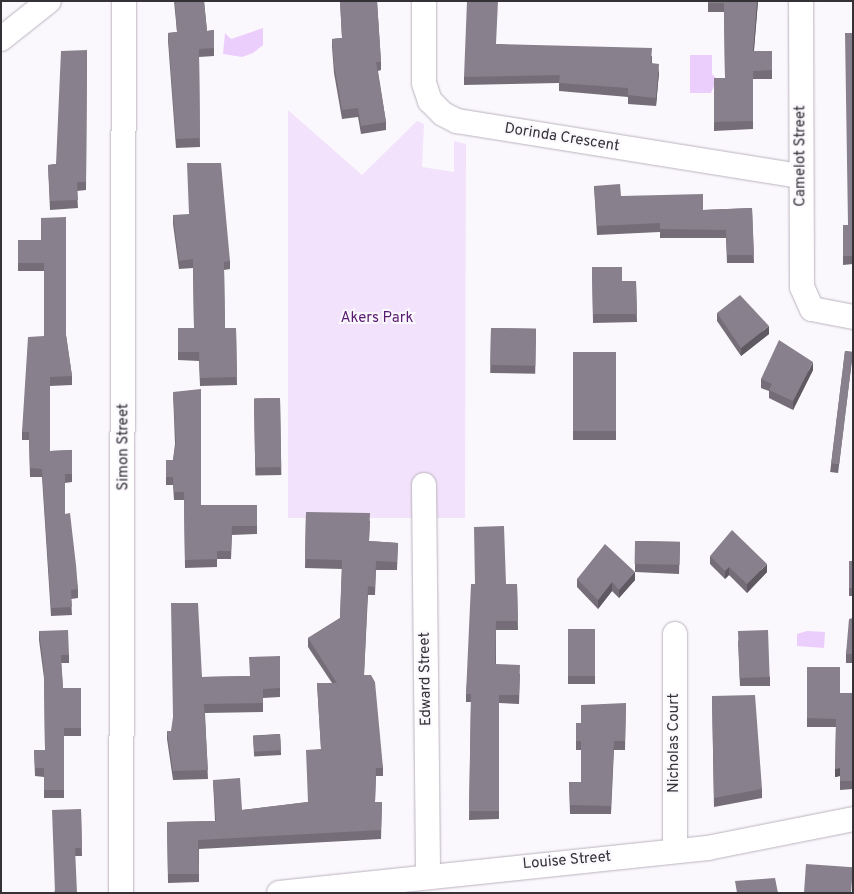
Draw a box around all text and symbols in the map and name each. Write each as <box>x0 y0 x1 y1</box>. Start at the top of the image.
street label: Camelot Street <box>792 105 810 207</box>
street label: Dorinda Crescent <box>503 120 621 156</box>
park label: Akers Park <box>340 310 414 328</box>
street label: Simon Street <box>115 403 133 491</box>
street label: Edward Street <box>416 632 436 726</box>
street label: Nicholas Court <box>666 693 684 793</box>
street label: Louise Street <box>522 848 612 874</box>

